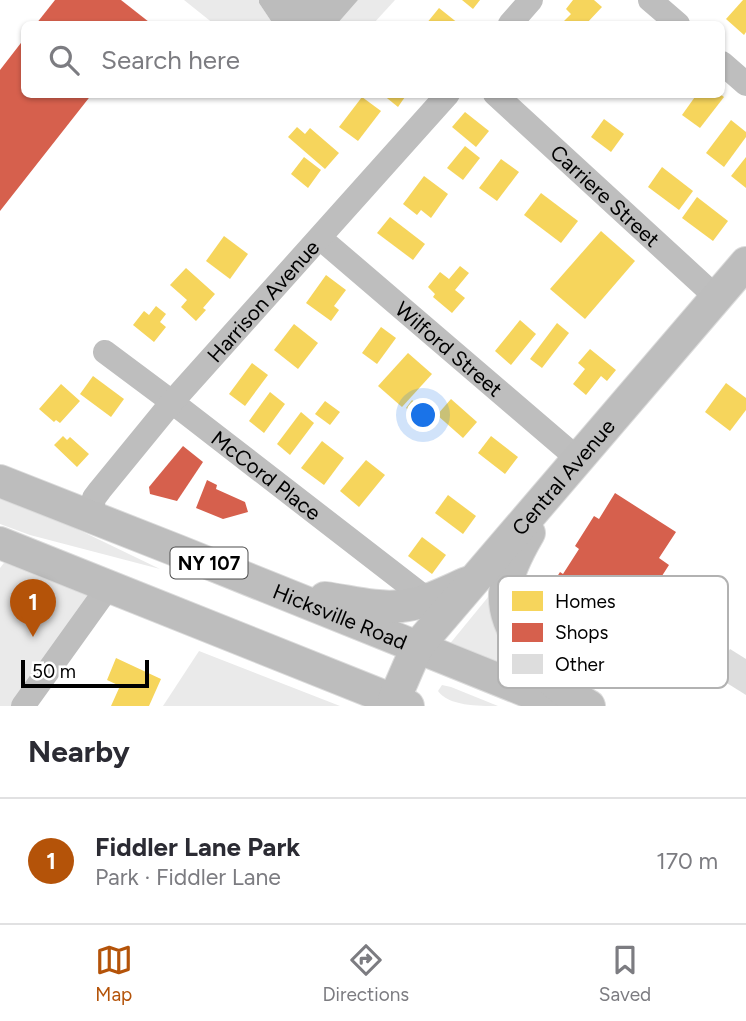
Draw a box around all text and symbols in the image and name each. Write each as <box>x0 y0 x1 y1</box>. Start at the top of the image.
search box <box>21 21 725 98</box>
icon: search <box>45 41 83 79</box>
text: Search here <box>101 44 240 76</box>
street label: Carriere Street <box>546 139 665 252</box>
street label: Harrison Avenue <box>202 234 324 367</box>
street label: Wilford Street <box>390 296 508 401</box>
your location <box>406 398 440 432</box>
street label: Central Avenue <box>506 414 620 540</box>
street label: McCord Place <box>207 425 326 525</box>
road number: NY 107 <box>170 548 248 578</box>
legend <box>498 576 728 688</box>
street label: Hicksville Road <box>270 578 411 654</box>
pin: 1 <box>10 579 56 637</box>
text: Homes <box>555 590 616 613</box>
text: Shops <box>555 621 609 644</box>
text: Other <box>555 653 605 676</box>
scale bar <box>21 657 149 689</box>
text: 50 m <box>32 660 76 683</box>
text: Nearby <box>28 733 130 770</box>
text: Fiddler Lane Park <box>95 831 300 863</box>
text: 1 <box>46 847 56 875</box>
text: 170 m <box>656 847 718 875</box>
text: Park · Fiddler Lane <box>95 863 281 891</box>
tab: Map <box>95 941 133 1006</box>
tab: Directions <box>322 941 409 1006</box>
tab: Saved <box>599 941 651 1006</box>

